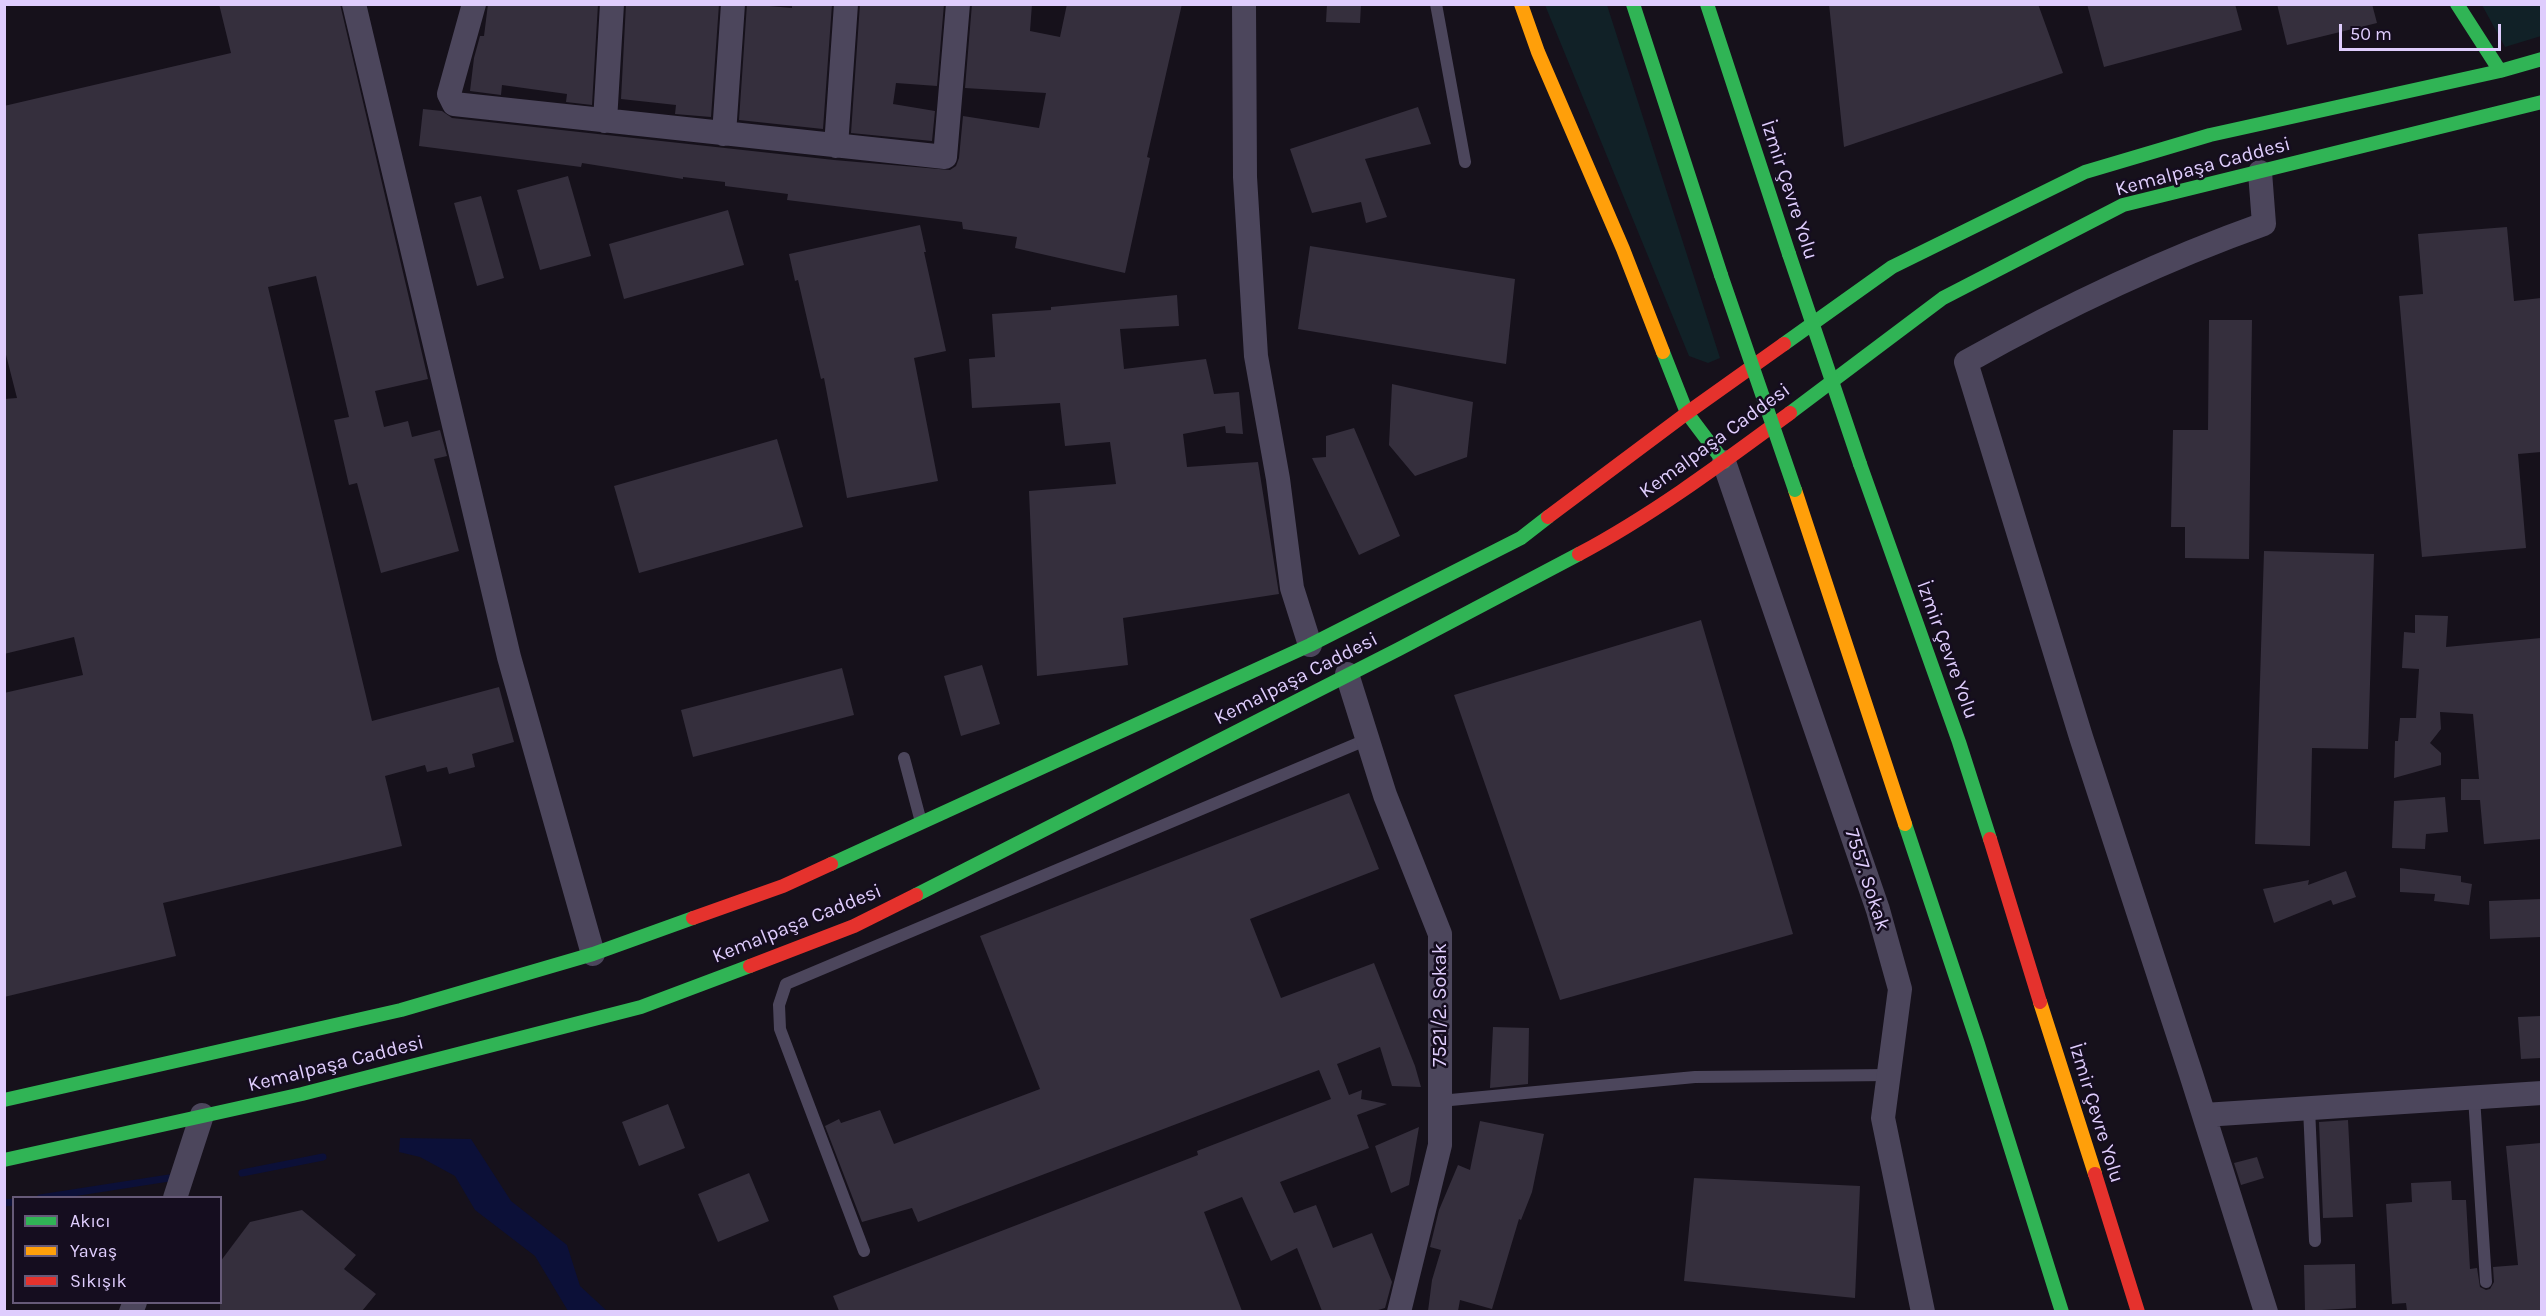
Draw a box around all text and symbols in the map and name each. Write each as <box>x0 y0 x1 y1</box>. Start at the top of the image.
scale bar <box>2342 12 2504 50</box>
text: 50 m <box>2350 23 2392 45</box>
street label: İzmir Çevre Yolu <box>1755 117 1823 263</box>
street label: Kemalpaşa Caddesi <box>2113 132 2293 202</box>
street label: Kemalpaşa Caddesi <box>1635 378 1795 504</box>
street label: İzmir Çevre Yolu <box>1911 578 1983 722</box>
street label: Kemalpaşa Caddesi <box>1210 627 1382 731</box>
street label: 7557. Sokak <box>1839 826 1895 934</box>
street label: Kemalpaşa Caddesi <box>709 879 885 969</box>
street label: 7521/2. Sokak <box>1428 943 1452 1067</box>
street label: Kemalpaşa Caddesi <box>246 1031 426 1097</box>
street label: İzmir Çevre Yolu <box>2063 1040 2129 1186</box>
legend <box>12 1196 222 1304</box>
text: Akıcı <box>70 1210 111 1232</box>
text: Yavaş <box>70 1240 117 1262</box>
text: Sıkışık <box>70 1270 127 1292</box>

